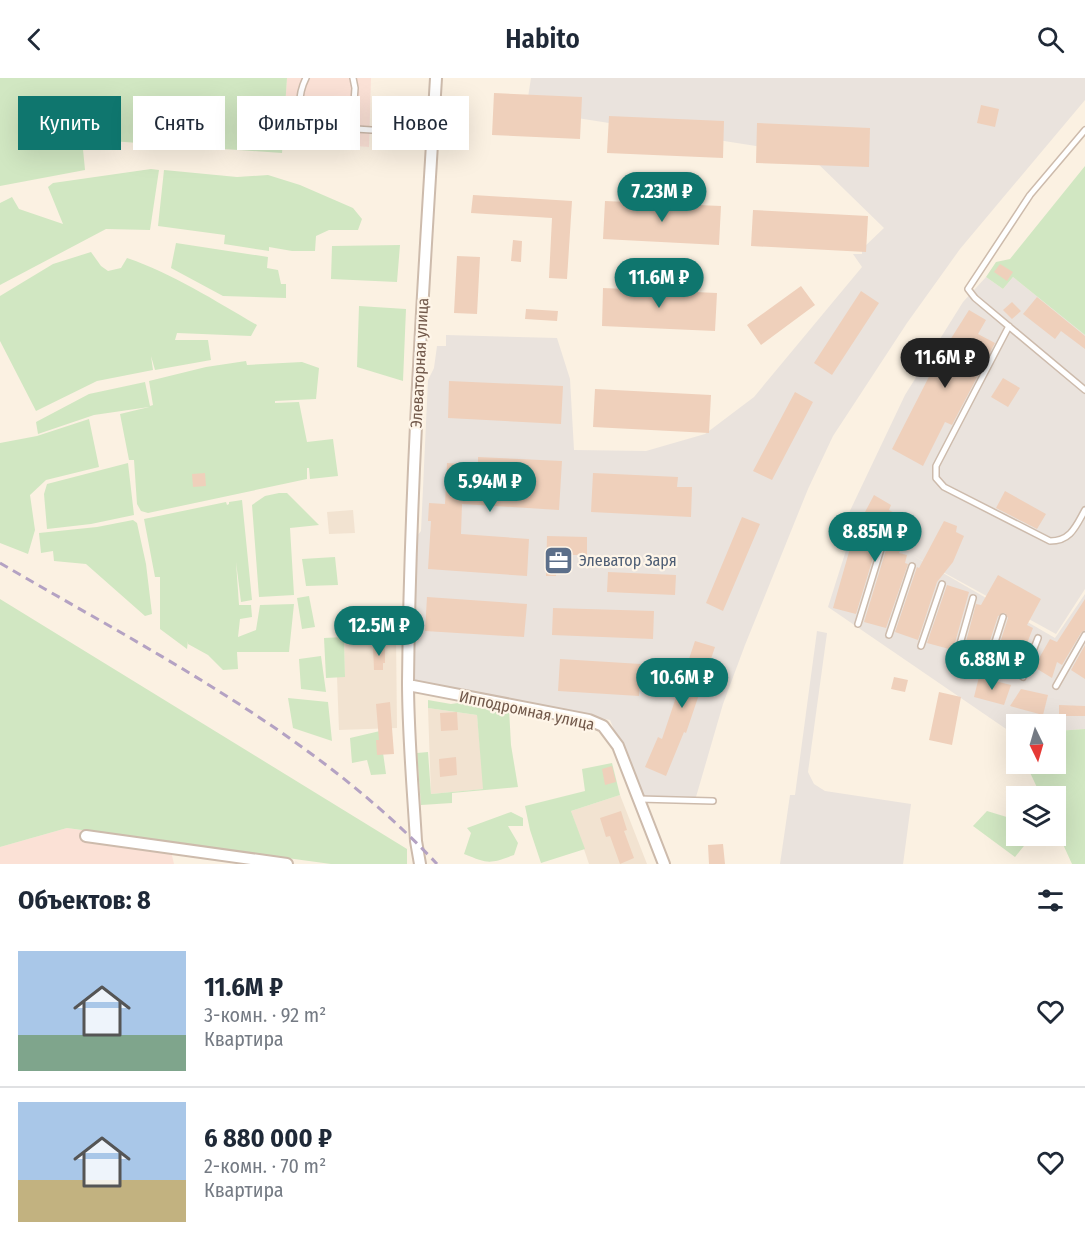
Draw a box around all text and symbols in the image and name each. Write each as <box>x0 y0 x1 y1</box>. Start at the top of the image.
icon: back <box>18 23 51 56</box>
text: Habito <box>505 23 580 55</box>
icon: search <box>1034 23 1067 56</box>
chip: Купить <box>18 96 121 150</box>
chip: Снять <box>133 96 225 150</box>
chip: Фильтры <box>237 96 360 150</box>
chip: Новое <box>372 96 469 150</box>
pin: 7.23M ₽ <box>607 172 717 223</box>
text: 7.23M ₽ <box>631 179 693 203</box>
pin: 11.6M ₽ <box>604 258 714 309</box>
text: 11.6M ₽ <box>629 265 689 289</box>
street label: Элеваторная улица <box>407 297 432 429</box>
pin: 11.6M ₽ <box>890 338 1000 389</box>
text: 11.6M ₽ <box>915 345 975 369</box>
pin: 5.94M ₽ <box>435 462 545 513</box>
text: 5.94M ₽ <box>458 469 522 493</box>
pin: 8.85M ₽ <box>820 512 930 563</box>
text: 8.85M ₽ <box>843 519 907 543</box>
office icon: Элеватор Заря <box>542 544 574 576</box>
place label: Элеватор Заря <box>579 551 677 570</box>
pin: 12.5M ₽ <box>324 606 434 657</box>
text: 12.5M ₽ <box>348 613 410 637</box>
pin: 6.88M ₽ <box>937 640 1047 691</box>
text: 6.88M ₽ <box>959 647 1025 671</box>
pin: 10.6M ₽ <box>627 658 737 709</box>
text: 10.6M ₽ <box>650 665 714 689</box>
street label: Ипподромная улица <box>458 687 596 734</box>
north arrow <box>1006 714 1066 774</box>
map controls <box>1006 714 1066 846</box>
button: layers <box>1006 786 1066 846</box>
icon: filters <box>1034 884 1067 917</box>
text: Объектов: 8 <box>18 885 151 916</box>
text: 11.6M ₽ <box>204 972 283 1003</box>
icon: home <box>66 975 138 1047</box>
icon: heart <box>1034 995 1067 1028</box>
text: 3-комн. · 92 m² <box>204 1003 326 1027</box>
text: Квартира <box>204 1027 284 1051</box>
text: 6 880 000 ₽ <box>204 1123 332 1154</box>
icon: home <box>66 1126 138 1198</box>
icon: heart <box>1034 1146 1067 1179</box>
text: 2-комн. · 70 m² <box>204 1154 326 1178</box>
text: Квартира <box>204 1178 284 1202</box>

